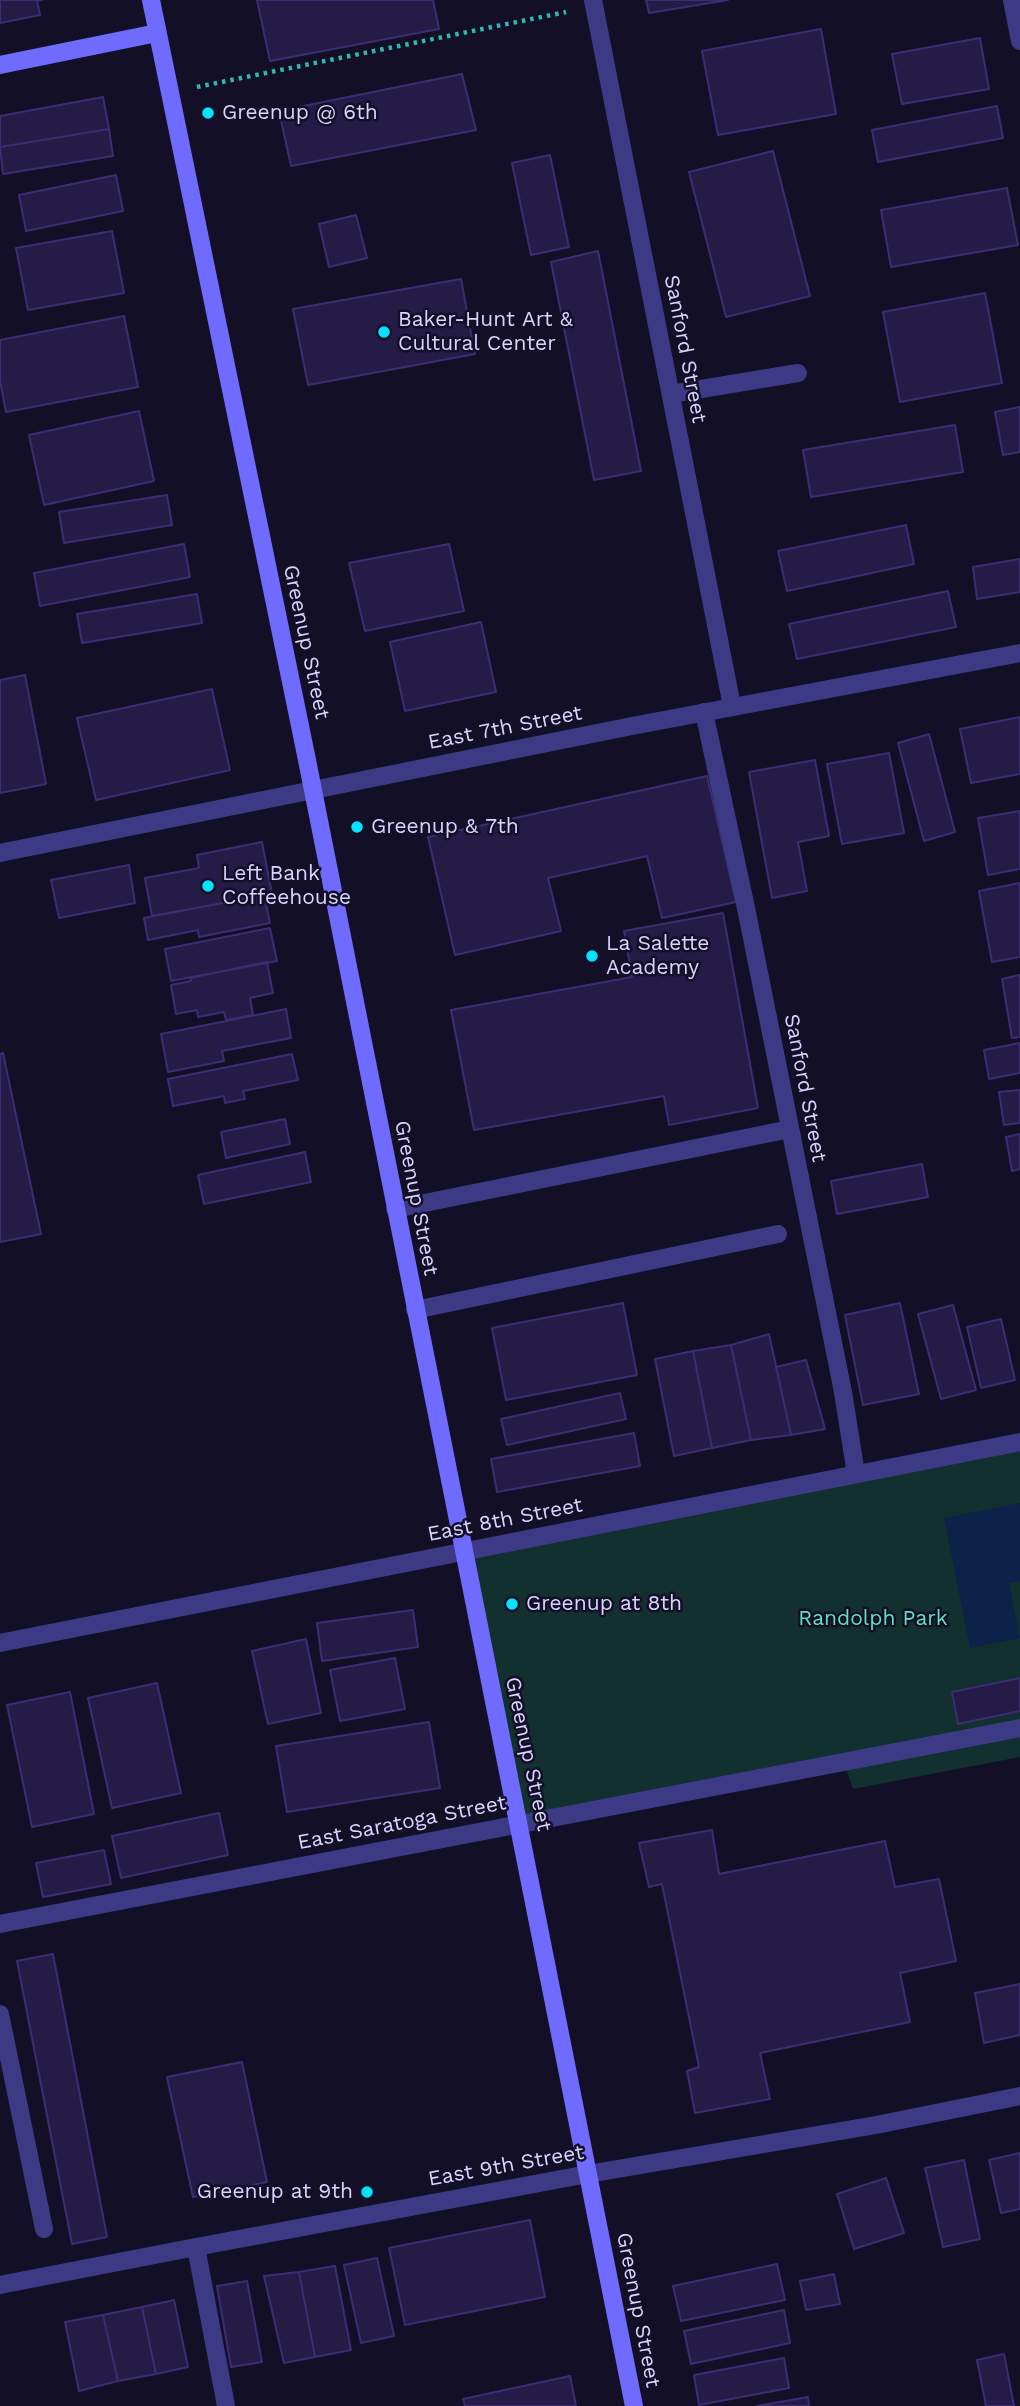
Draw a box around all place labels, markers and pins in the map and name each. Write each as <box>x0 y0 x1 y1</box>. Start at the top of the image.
place label: Greenup @ 6th <box>222 100 378 126</box>
marker: Greenup @ 6th <box>200 105 216 121</box>
place label: Baker-Hunt Art & Cultural Center <box>398 307 573 357</box>
marker: Baker-Hunt Art & Cultural Center <box>376 324 392 340</box>
place label: Greenup & 7th <box>371 814 519 840</box>
marker: Greenup & 7th <box>349 819 365 835</box>
place label: Left Bank Coffeehouse <box>222 861 351 911</box>
marker: Left Bank Coffeehouse <box>200 878 216 894</box>
place label: La Salette Academy <box>606 931 709 981</box>
marker: La Salette Academy <box>584 948 600 964</box>
place label: Greenup at 8th <box>526 1591 682 1617</box>
marker: Greenup at 8th <box>504 1596 520 1612</box>
place label: Greenup at 9th <box>197 2179 353 2205</box>
marker: Greenup at 9th <box>359 2184 375 2200</box>

